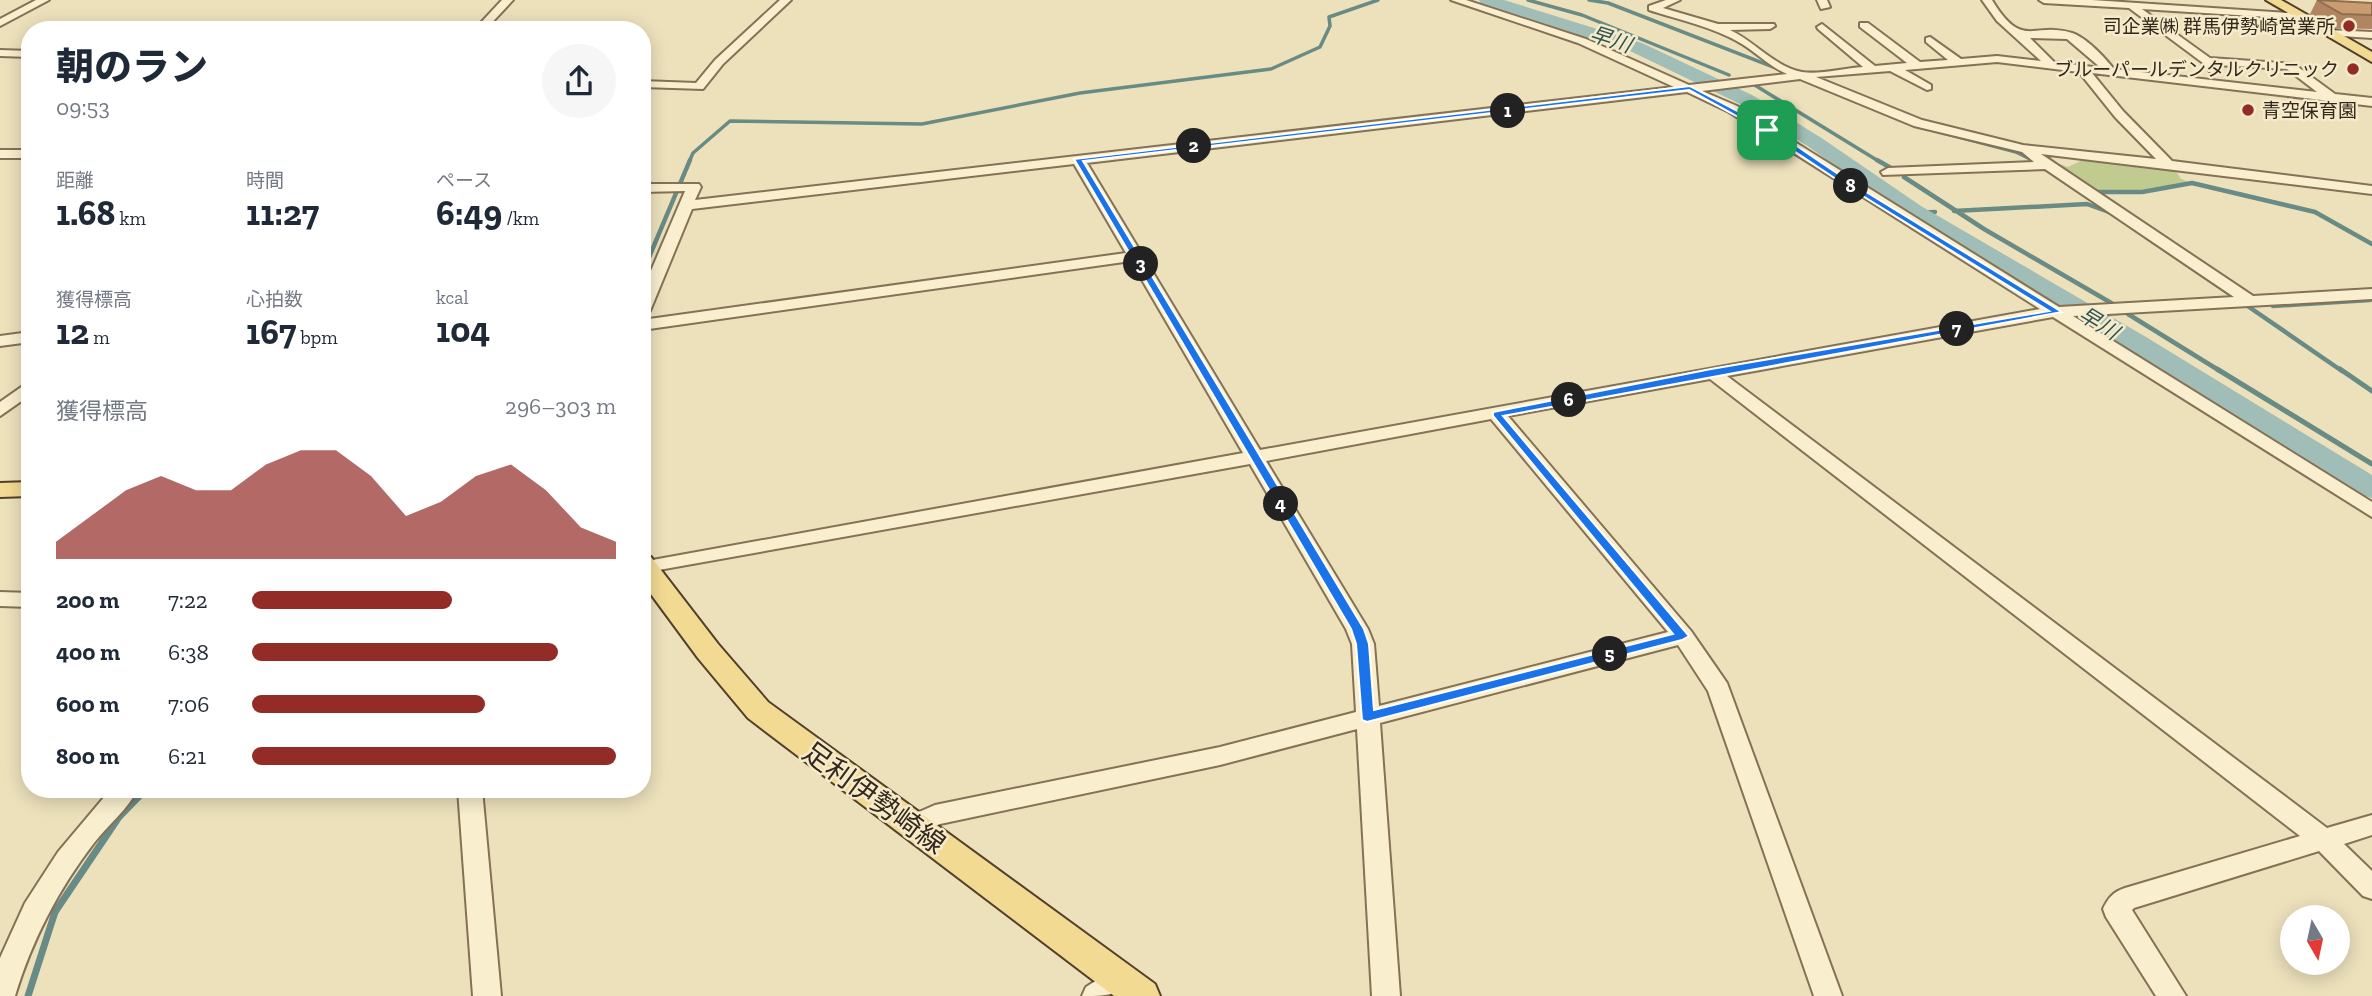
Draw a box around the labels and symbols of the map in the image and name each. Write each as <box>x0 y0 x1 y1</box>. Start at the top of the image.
place label: 司企業㈱ 群馬伊勢崎営業所 <box>2103 15 2335 38</box>
marker: 司企業㈱ 群馬伊勢崎営業所 <box>2341 18 2357 34</box>
water label: 早川 <box>1587 21 1637 58</box>
place label: ブルーパールデンタルクリニック <box>2054 58 2339 81</box>
marker: ブルーパールデンタルクリニック <box>2345 61 2361 77</box>
pin: 1 <box>1490 94 1526 128</box>
place label: 青空保育園 <box>2262 99 2357 122</box>
pin <box>1737 100 1797 160</box>
marker: 青空保育園 <box>2240 102 2256 118</box>
pin: 2 <box>1176 128 1212 164</box>
pin: 8 <box>1834 168 1868 204</box>
pin: 3 <box>1124 246 1158 282</box>
water label: 早川 <box>2075 301 2125 346</box>
pin: 7 <box>1940 312 1974 346</box>
pin: 6 <box>1552 382 1586 418</box>
pin: 4 <box>1264 486 1298 522</box>
pin: 5 <box>1592 636 1628 672</box>
street label: 足利伊勢崎線 <box>796 735 952 861</box>
north arrow <box>2280 905 2350 975</box>

